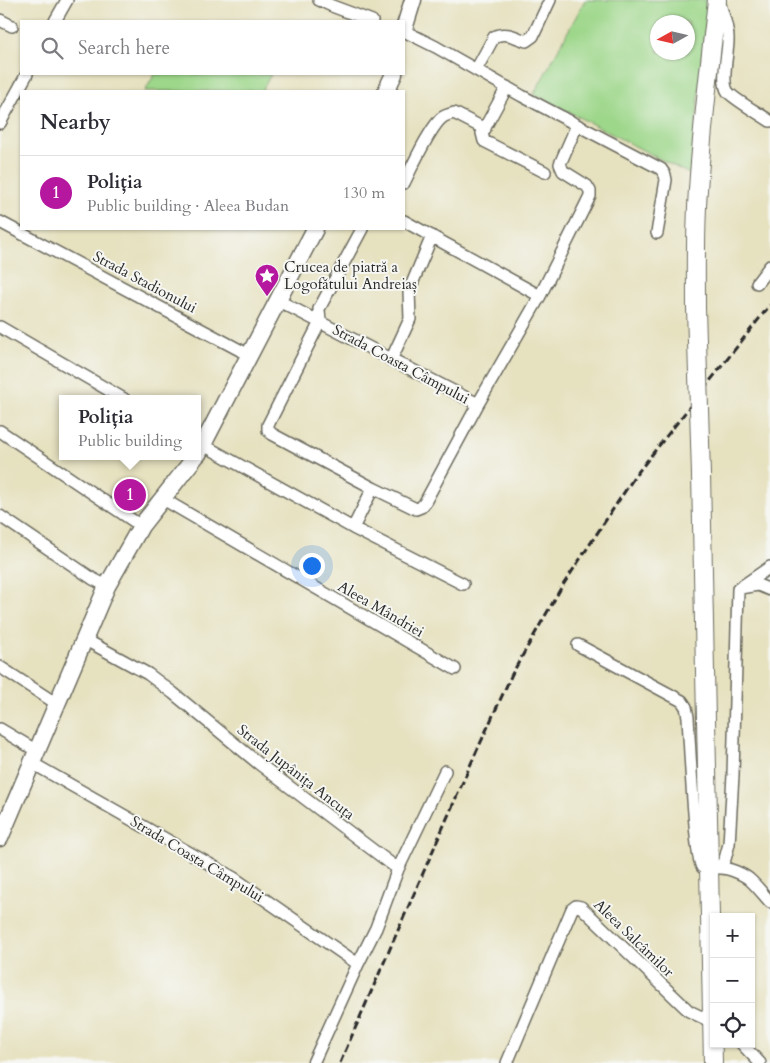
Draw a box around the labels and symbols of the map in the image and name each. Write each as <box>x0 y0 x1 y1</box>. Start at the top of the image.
north arrow <box>650 15 695 60</box>
street label: Strada Stadionului <box>90 246 200 318</box>
place label: Crucea de piatră a Logofătului Andreiaș <box>284 257 417 294</box>
place icon: Crucea de piatră a Logofătului Andreiaș <box>254 263 280 297</box>
street label: Strada Coasta Câmpului <box>329 319 473 409</box>
pin: 1 <box>114 476 146 514</box>
your location <box>299 553 325 579</box>
street label: Aleea Mândriei <box>334 576 428 642</box>
street label: Strada Jupânița Ancuța <box>233 720 359 825</box>
street label: Strada Coasta Câmpului <box>127 811 267 907</box>
street label: Aleea Salcâmilor <box>590 895 679 982</box>

